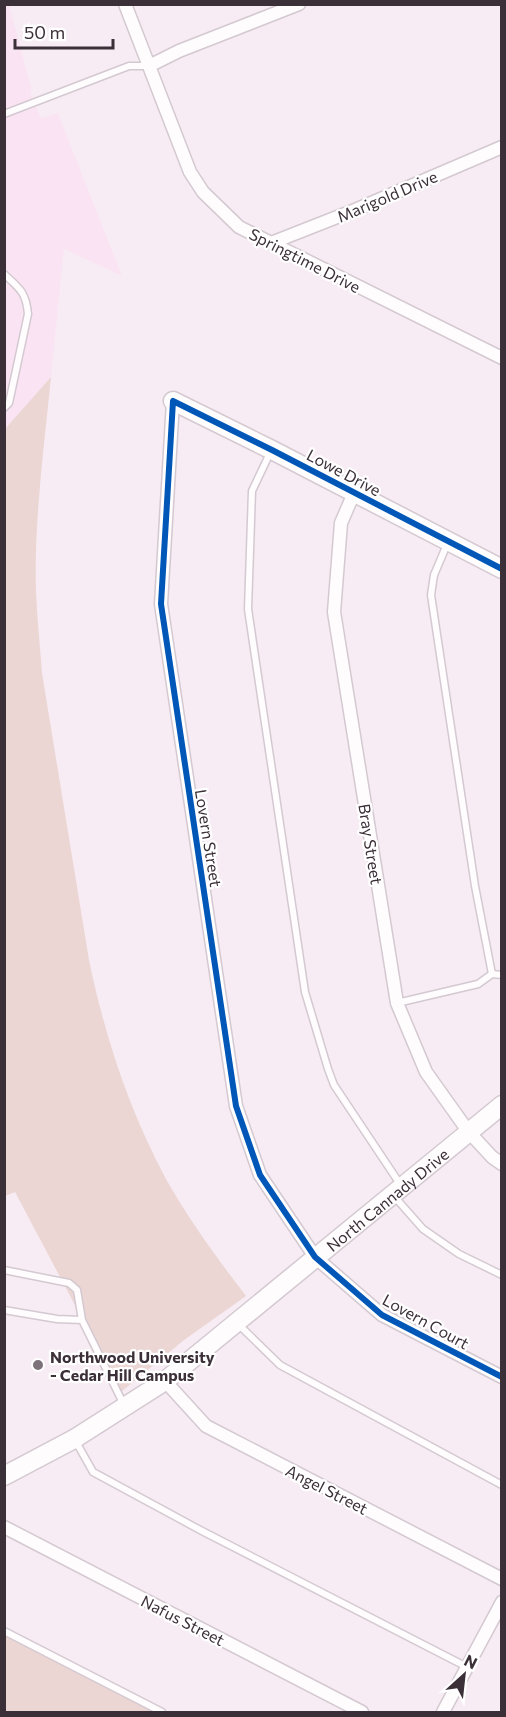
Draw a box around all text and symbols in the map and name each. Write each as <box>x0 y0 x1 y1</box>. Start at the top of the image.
scale bar <box>15 12 112 50</box>
text: 50 m <box>24 21 65 43</box>
street label: Marigold Drive <box>334 166 440 226</box>
street label: Springtime Drive <box>246 224 364 296</box>
street label: Lowe Drive <box>304 445 384 499</box>
street label: Lovern Street <box>192 788 226 889</box>
street label: Bray Street <box>355 802 387 886</box>
street label: North Cannady Drive <box>322 1144 452 1255</box>
street label: Lovern Court <box>379 1289 473 1353</box>
place label: Northwood University - Cedar Hill Campus <box>50 1347 215 1384</box>
marker: Northwood University - Cedar Hill Campus <box>31 1358 45 1372</box>
street label: Angel Street <box>283 1460 372 1518</box>
street label: Nafus Street <box>138 1591 228 1649</box>
north arrow <box>434 1645 494 1705</box>
text: N <box>461 1650 481 1672</box>

